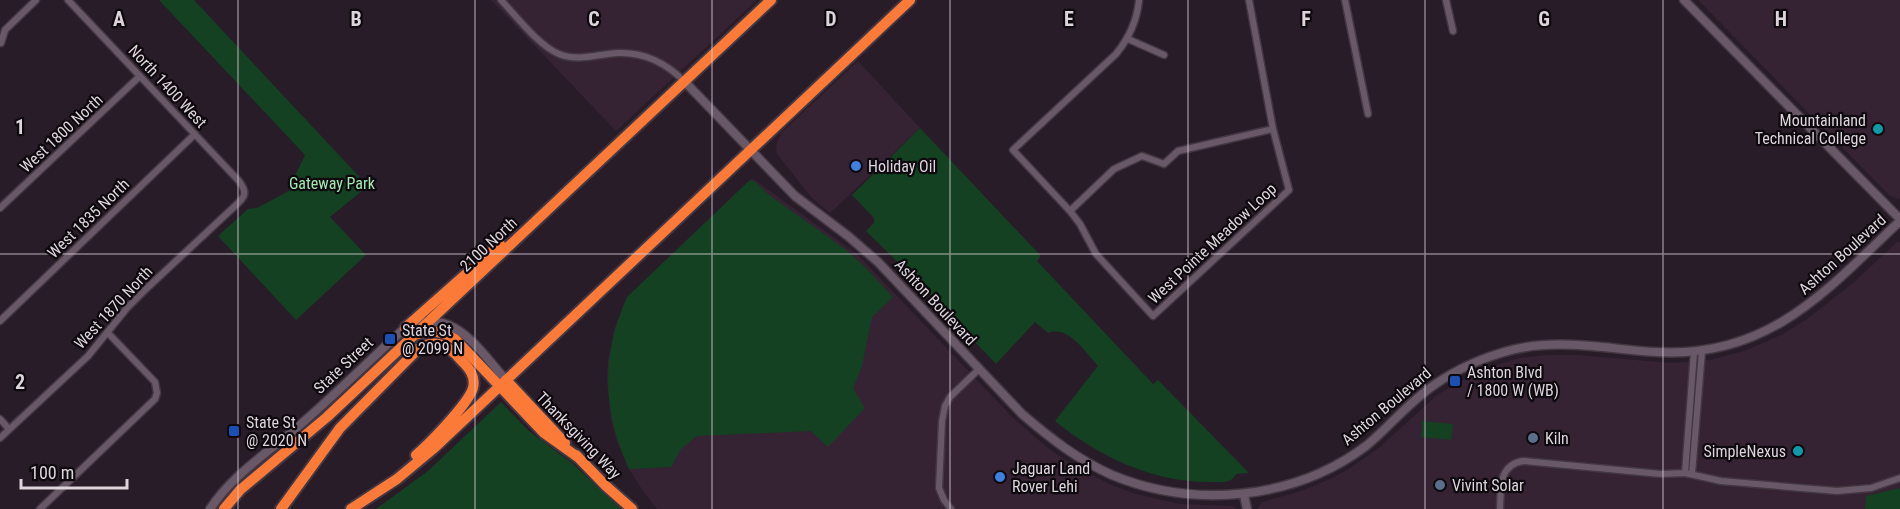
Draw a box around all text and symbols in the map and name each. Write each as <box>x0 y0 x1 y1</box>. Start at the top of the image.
text: A <box>113 7 125 31</box>
text: B <box>350 7 362 31</box>
text: C <box>588 7 600 31</box>
text: D <box>825 7 837 31</box>
text: E <box>1064 7 1074 31</box>
text: F <box>1301 7 1311 31</box>
text: G <box>1538 7 1550 31</box>
text: H <box>1775 7 1787 31</box>
street label: North 1400 West <box>125 41 211 132</box>
street label: West 1800 North <box>16 90 106 176</box>
place label: Mountainland Technical College <box>1755 111 1866 148</box>
marker: Mountainland Technical College <box>1871 122 1885 136</box>
place label: Holiday Oil <box>868 157 936 176</box>
marker: Holiday Oil <box>849 159 863 173</box>
park label: Gateway Park <box>289 174 376 193</box>
street label: West 1835 North <box>44 175 133 262</box>
street label: West Pointe Meadow Loop <box>1144 179 1280 308</box>
street label: Ashton Boulevard <box>1795 210 1890 299</box>
street label: 2100 North <box>456 213 521 276</box>
street label: Ashton Boulevard <box>891 255 980 349</box>
street label: West 1870 North <box>70 262 156 353</box>
place label: State St @ 2099 N <box>402 321 463 358</box>
marker: State St @ 2099 N <box>383 332 397 346</box>
street label: State Street <box>310 333 377 398</box>
street label: Ashton Boulevard <box>1338 363 1435 449</box>
place label: Ashton Blvd / 1800 W (WB) <box>1467 363 1559 400</box>
text: 2 <box>15 370 25 394</box>
marker: Ashton Blvd / 1800 W (WB) <box>1448 374 1462 388</box>
street label: Thanksgiving Way <box>532 388 625 483</box>
place label: State St @ 2020 N <box>246 413 307 450</box>
marker: State St @ 2020 N <box>227 424 241 438</box>
place label: Kiln <box>1545 429 1569 448</box>
marker: Kiln <box>1526 431 1540 445</box>
place label: SimpleNexus <box>1703 442 1786 461</box>
marker: SimpleNexus <box>1791 444 1805 458</box>
scale bar <box>21 452 128 490</box>
place label: Jaguar Land Rover Lehi <box>1012 459 1090 496</box>
text: 100 m <box>30 462 74 483</box>
marker: Jaguar Land Rover Lehi <box>993 470 1007 484</box>
place label: Vivint Solar <box>1452 476 1524 495</box>
marker: Vivint Solar <box>1433 478 1447 492</box>

